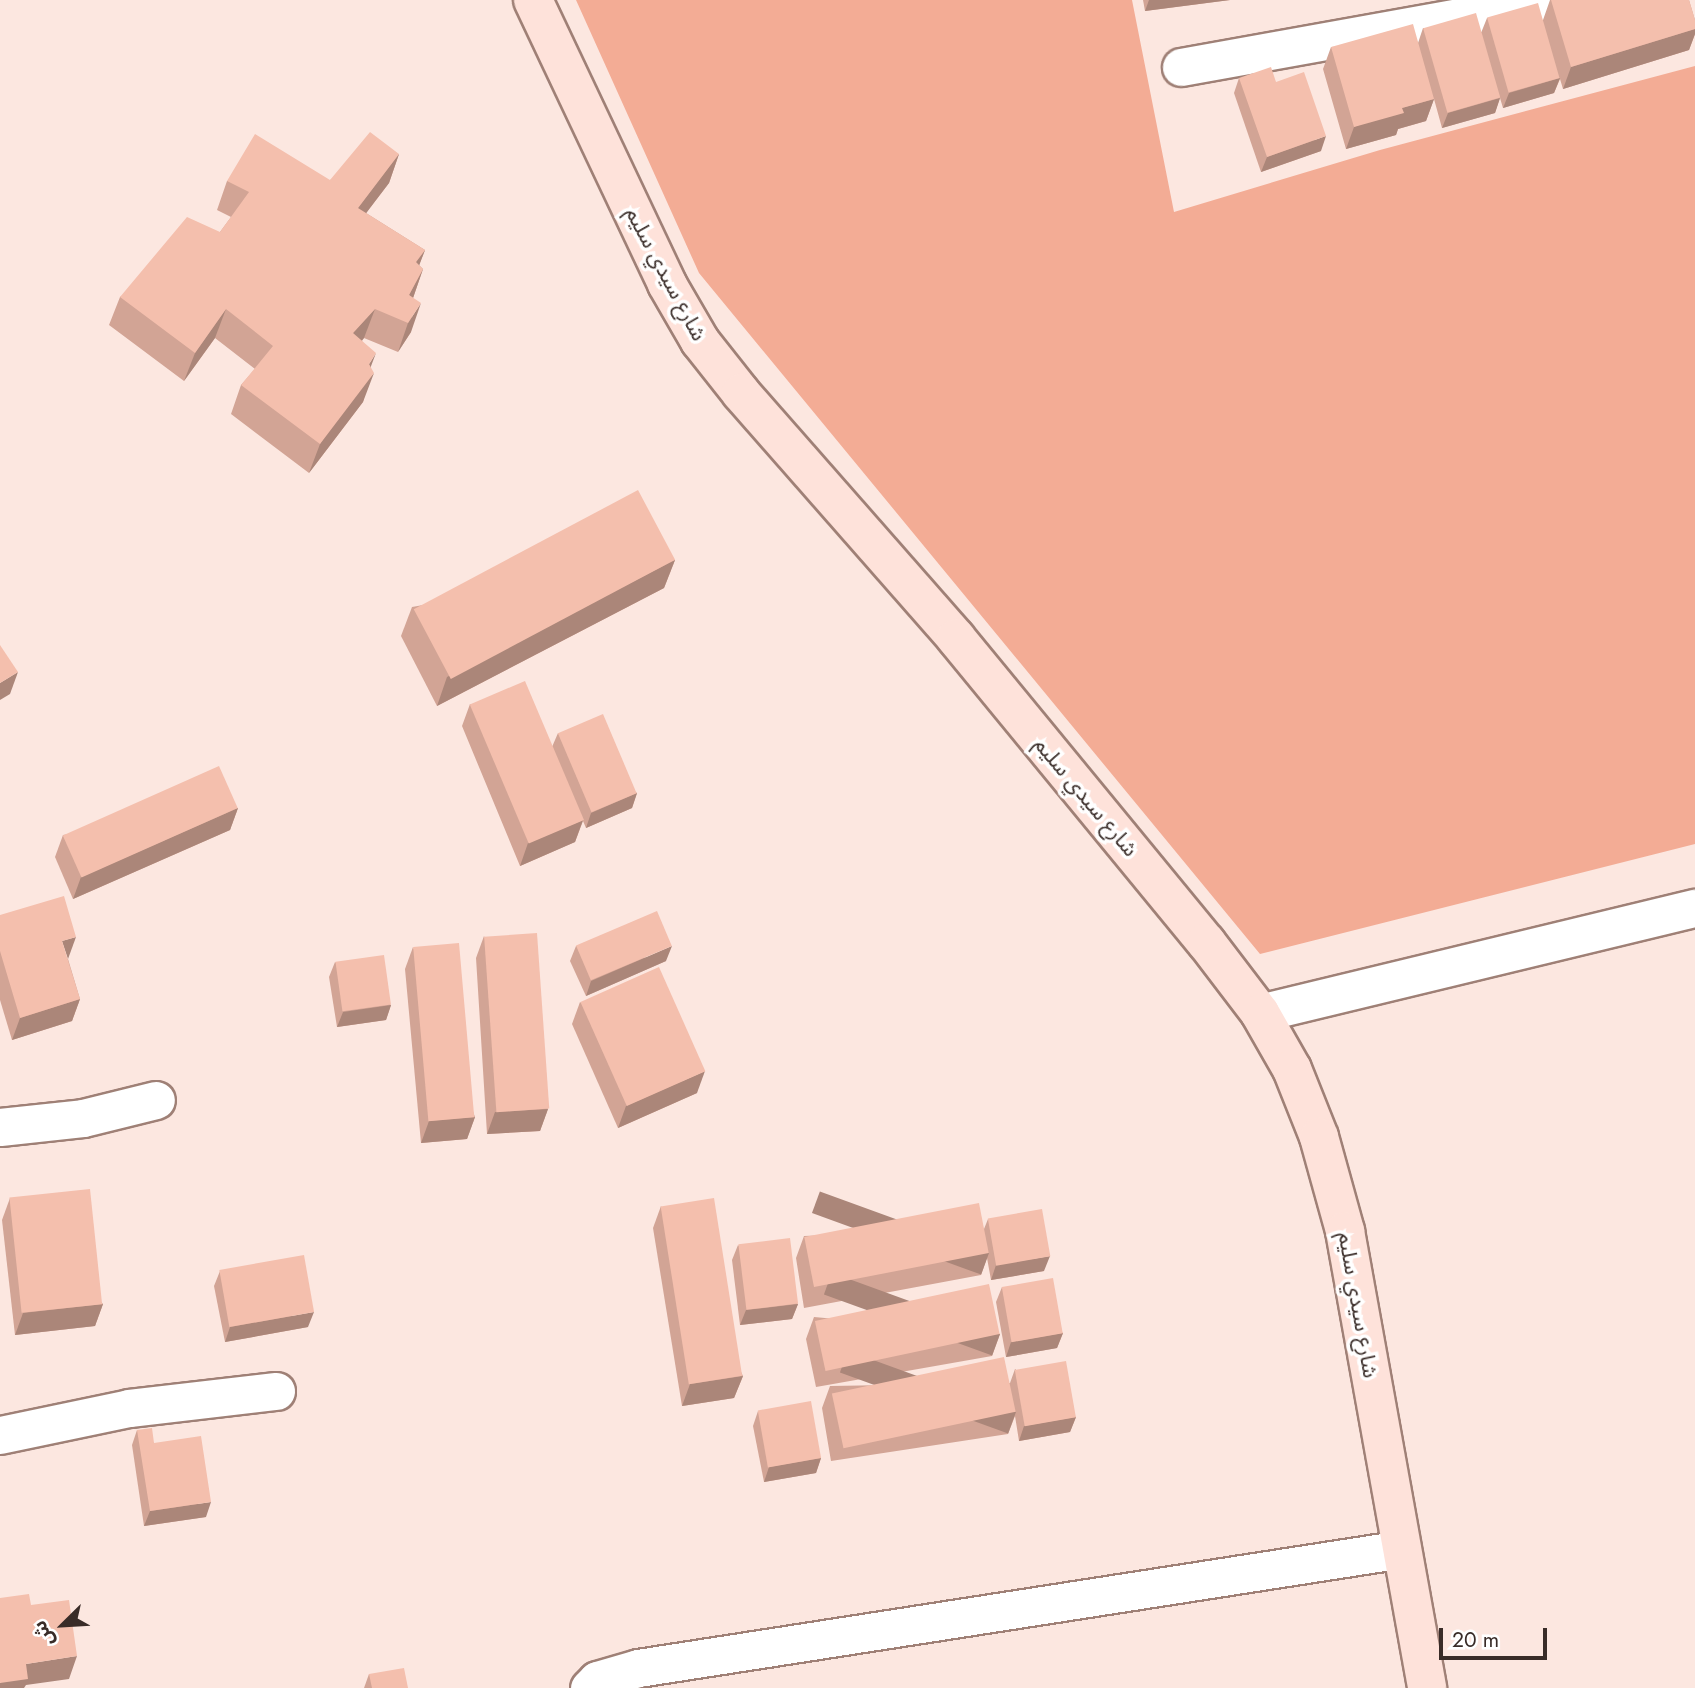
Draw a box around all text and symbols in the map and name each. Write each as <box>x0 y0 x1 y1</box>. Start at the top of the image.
street label: شارع سيدي سليم <box>620 203 712 345</box>
street label: شارع سيدي سليم <box>1029 732 1143 862</box>
street label: شارع سيدي سليم <box>1333 1230 1383 1380</box>
north arrow <box>28 1590 98 1660</box>
scale bar <box>1443 1614 1552 1658</box>
text: ش <box>26 1616 61 1651</box>
text: 20 m <box>1452 1625 1499 1655</box>

